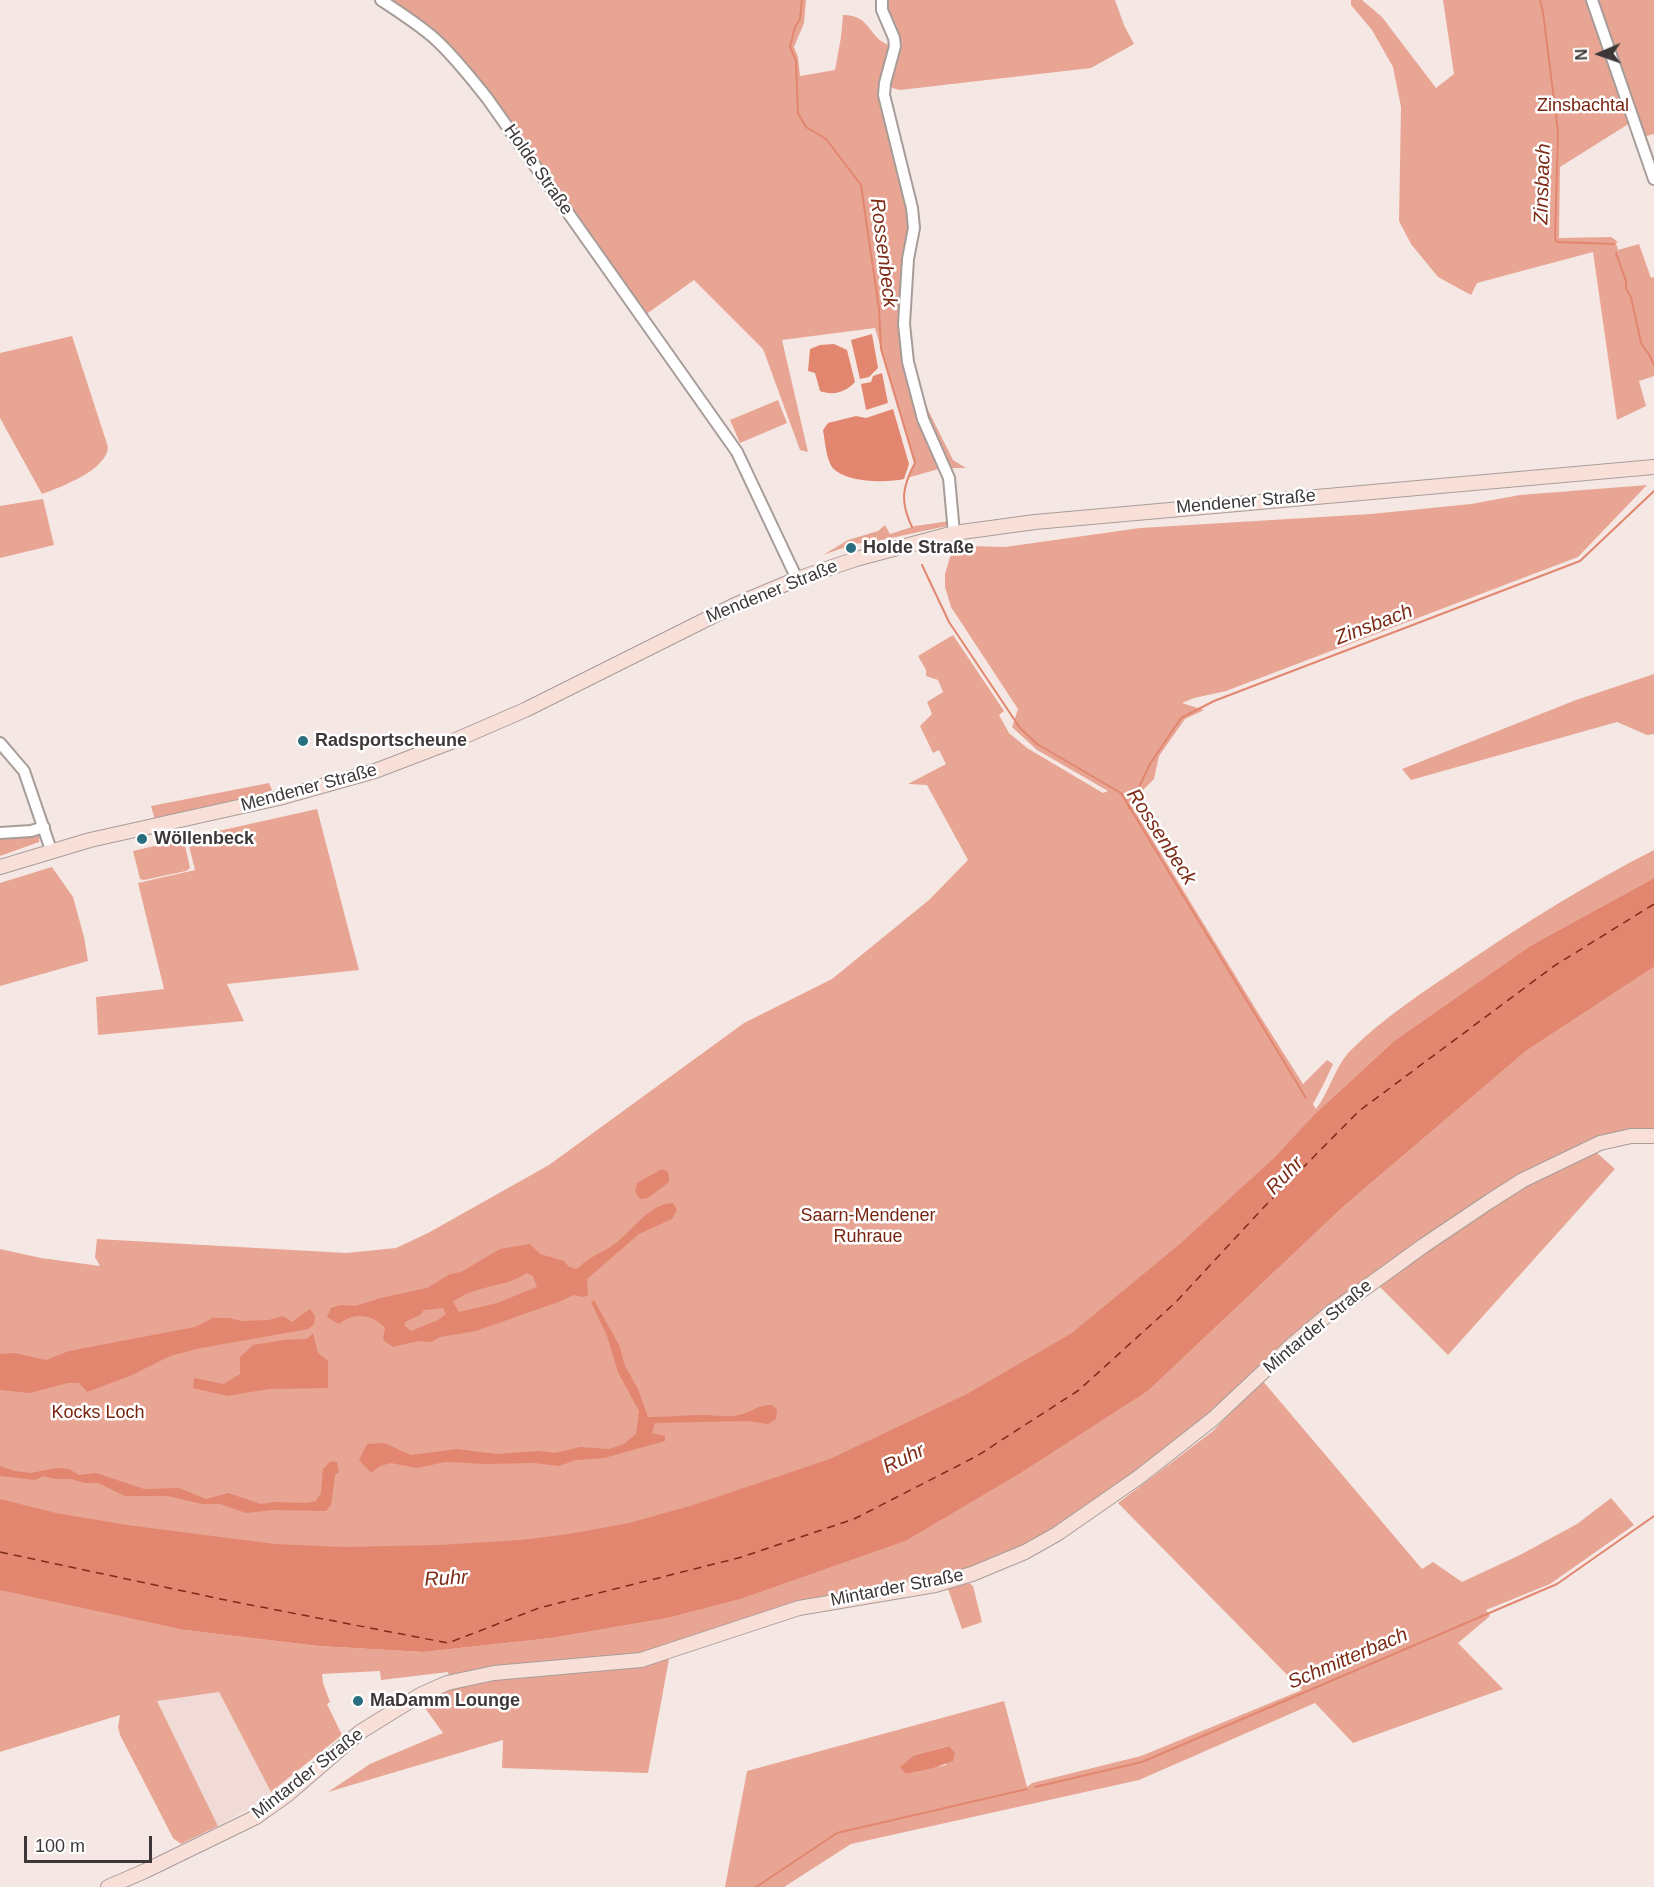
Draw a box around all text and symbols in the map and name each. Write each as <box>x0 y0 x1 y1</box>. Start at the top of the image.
north arrow <box>1570 24 1630 84</box>
text: N <box>1573 49 1590 61</box>
park label: Zinsbachtal <box>1537 95 1629 117</box>
street label: Holde Straße <box>499 120 577 220</box>
water label: Zinsbach <box>1530 143 1556 225</box>
water label: Rossenbeck <box>864 197 902 309</box>
street label: Mendener Straße <box>1175 485 1317 519</box>
place label: Holde Straße <box>863 537 974 559</box>
marker: Holde Straße <box>844 541 858 555</box>
street label: Mendener Straße <box>703 556 841 628</box>
water label: Zinsbach <box>1332 599 1416 651</box>
place label: Radsportscheune <box>315 730 467 752</box>
marker: Radsportscheune <box>296 734 310 748</box>
street label: Mendener Straße <box>239 759 379 817</box>
water label: Rossenbeck <box>1121 784 1201 890</box>
place label: Wöllenbeck <box>154 828 254 850</box>
marker: Wöllenbeck <box>135 832 149 846</box>
water label: Ruhr <box>1261 1152 1309 1200</box>
park label: Saarn-Mendener Ruhraue <box>800 1205 936 1248</box>
street label: Mintarder Straße <box>1259 1275 1377 1379</box>
park label: Kocks Loch <box>51 1402 145 1424</box>
water label: Ruhr <box>879 1439 929 1479</box>
street label: Mintarder Straße <box>829 1565 965 1611</box>
water label: Ruhr <box>424 1566 468 1592</box>
water label: Schmitterbach <box>1284 1623 1412 1695</box>
place label: MaDamm Lounge <box>370 1690 520 1712</box>
marker: MaDamm Lounge <box>351 1694 365 1708</box>
street label: Mintarder Straße <box>248 1724 368 1824</box>
scale bar <box>27 1824 154 1862</box>
text: 100 m <box>35 1836 85 1856</box>

